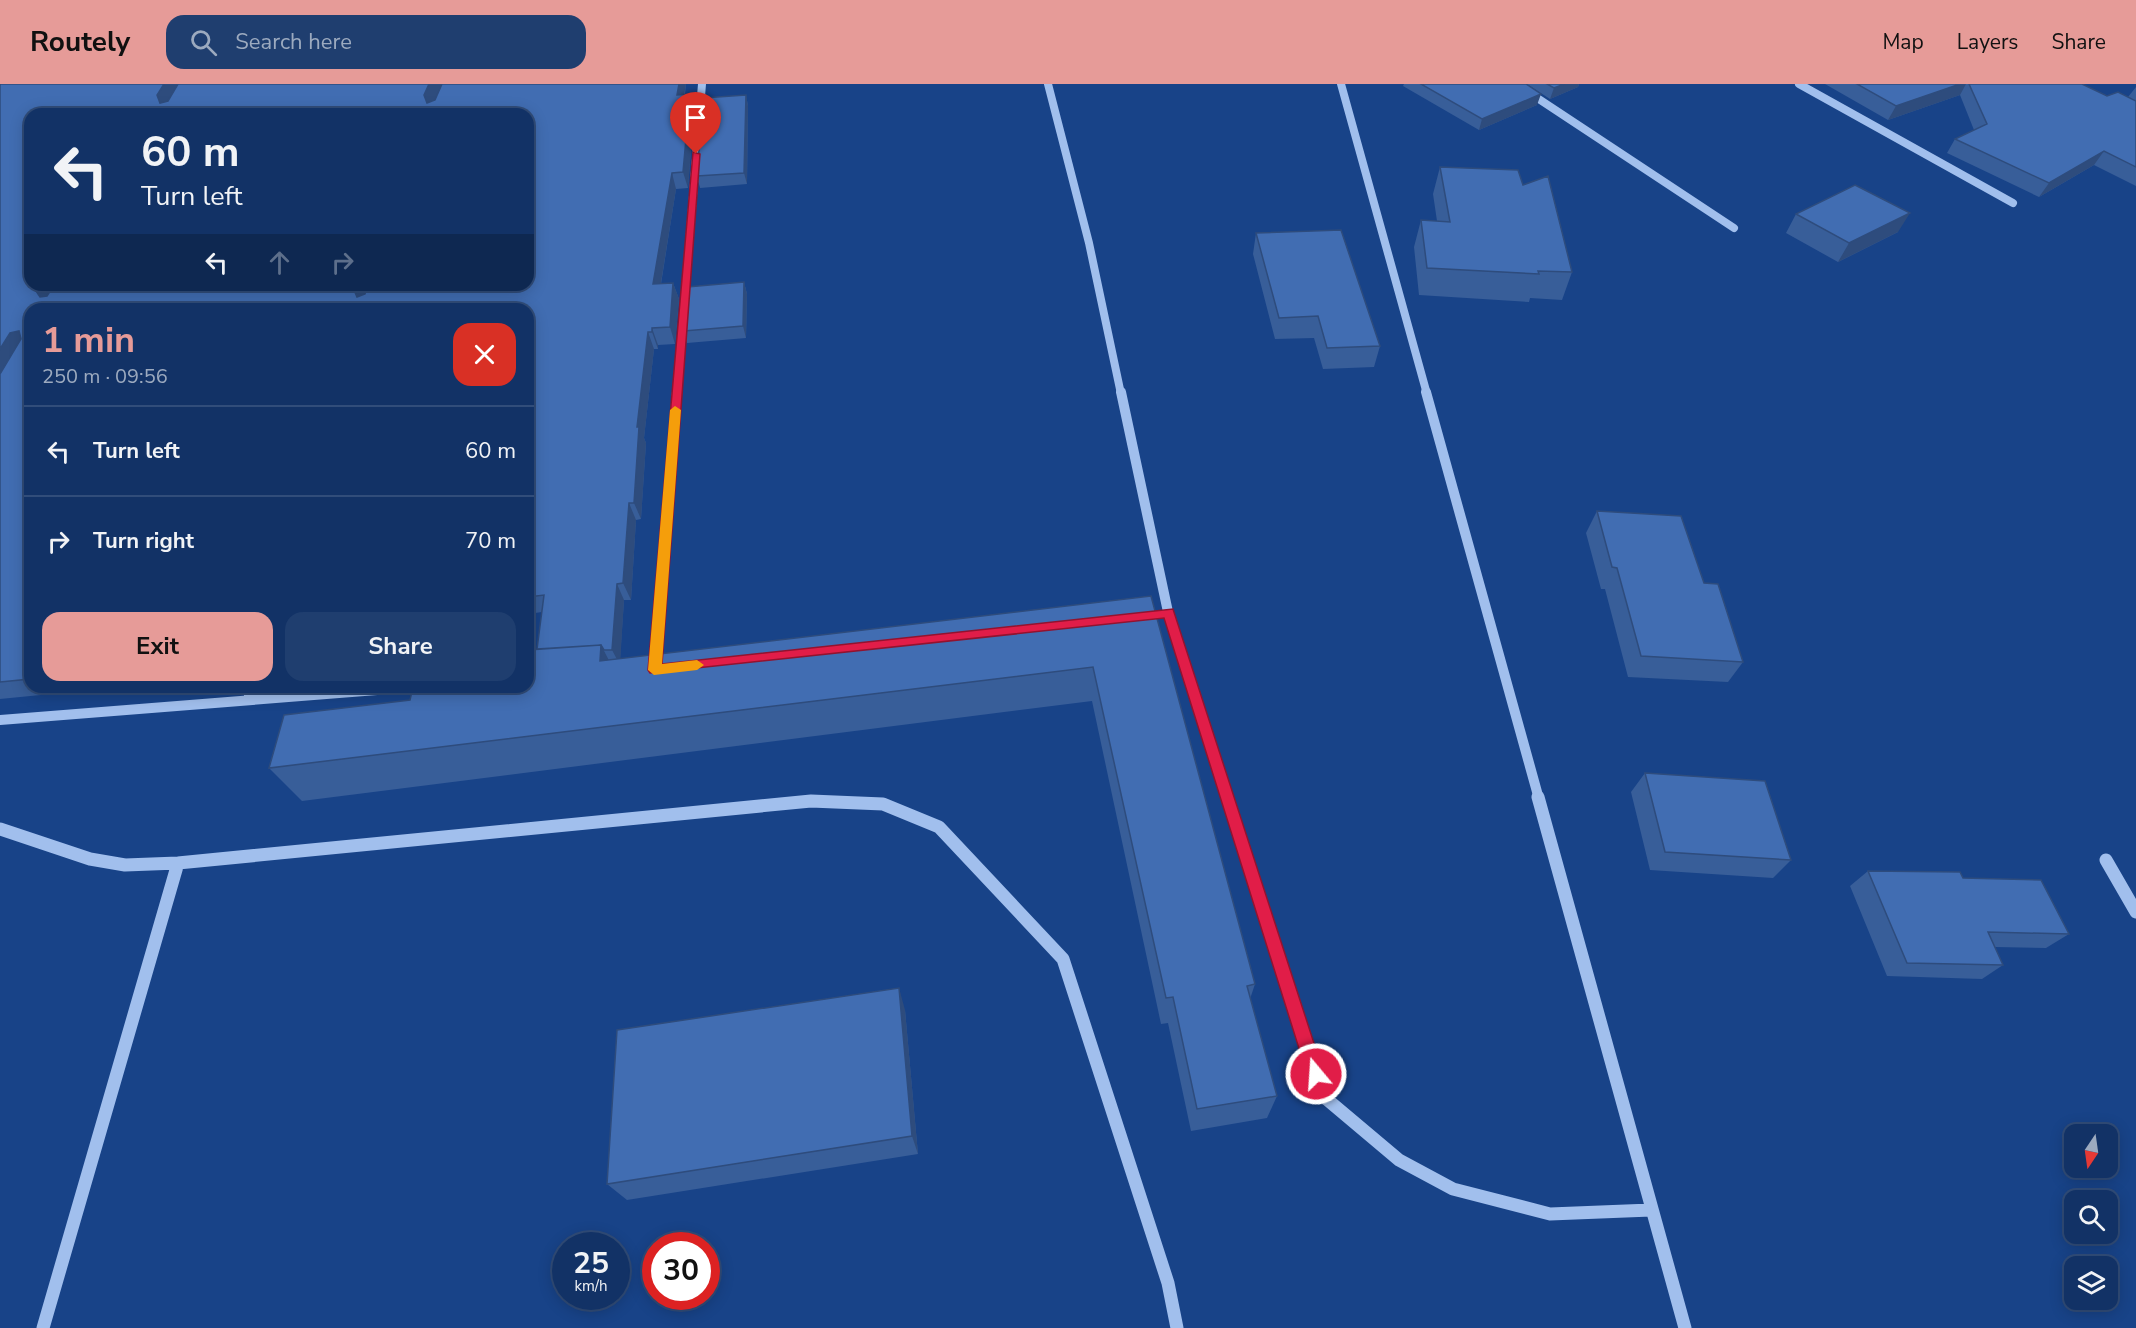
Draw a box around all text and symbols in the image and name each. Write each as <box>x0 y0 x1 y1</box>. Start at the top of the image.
search box <box>166 15 586 69</box>
text: Routely <box>30 23 130 61</box>
icon: search <box>187 26 220 59</box>
text: Search here <box>235 27 352 57</box>
text: Map <box>1882 28 1924 56</box>
text: Layers <box>1957 28 2018 56</box>
text: Share <box>2051 28 2106 56</box>
pin <box>670 92 721 154</box>
icon: arrive <box>679 101 712 134</box>
text: 60 m <box>141 124 240 181</box>
icon: left <box>42 132 120 210</box>
text: Turn left <box>141 178 242 215</box>
icon: left <box>200 246 233 279</box>
icon: ahead <box>263 246 296 279</box>
icon: right <box>326 246 359 279</box>
text: 1 min <box>42 316 135 365</box>
button: close <box>453 323 516 386</box>
text: 250 m · 09:56 <box>42 363 168 390</box>
icon: left <box>42 435 75 468</box>
text: Turn left <box>93 436 180 466</box>
text: 60 m <box>465 436 516 466</box>
icon: right <box>42 525 75 558</box>
text: Turn right <box>93 526 194 556</box>
text: 70 m <box>465 526 516 556</box>
button: Exit <box>42 612 273 681</box>
button: Share <box>285 612 516 681</box>
position arrow <box>1284 1042 1348 1106</box>
north arrow <box>2064 1124 2118 1178</box>
map controls <box>2064 1124 2118 1310</box>
button: search <box>2064 1190 2118 1244</box>
speed limit sign: 30 <box>642 1232 720 1310</box>
text: 25 <box>573 1243 609 1284</box>
button: layers <box>2064 1256 2118 1310</box>
text: km/h <box>574 1276 608 1296</box>

